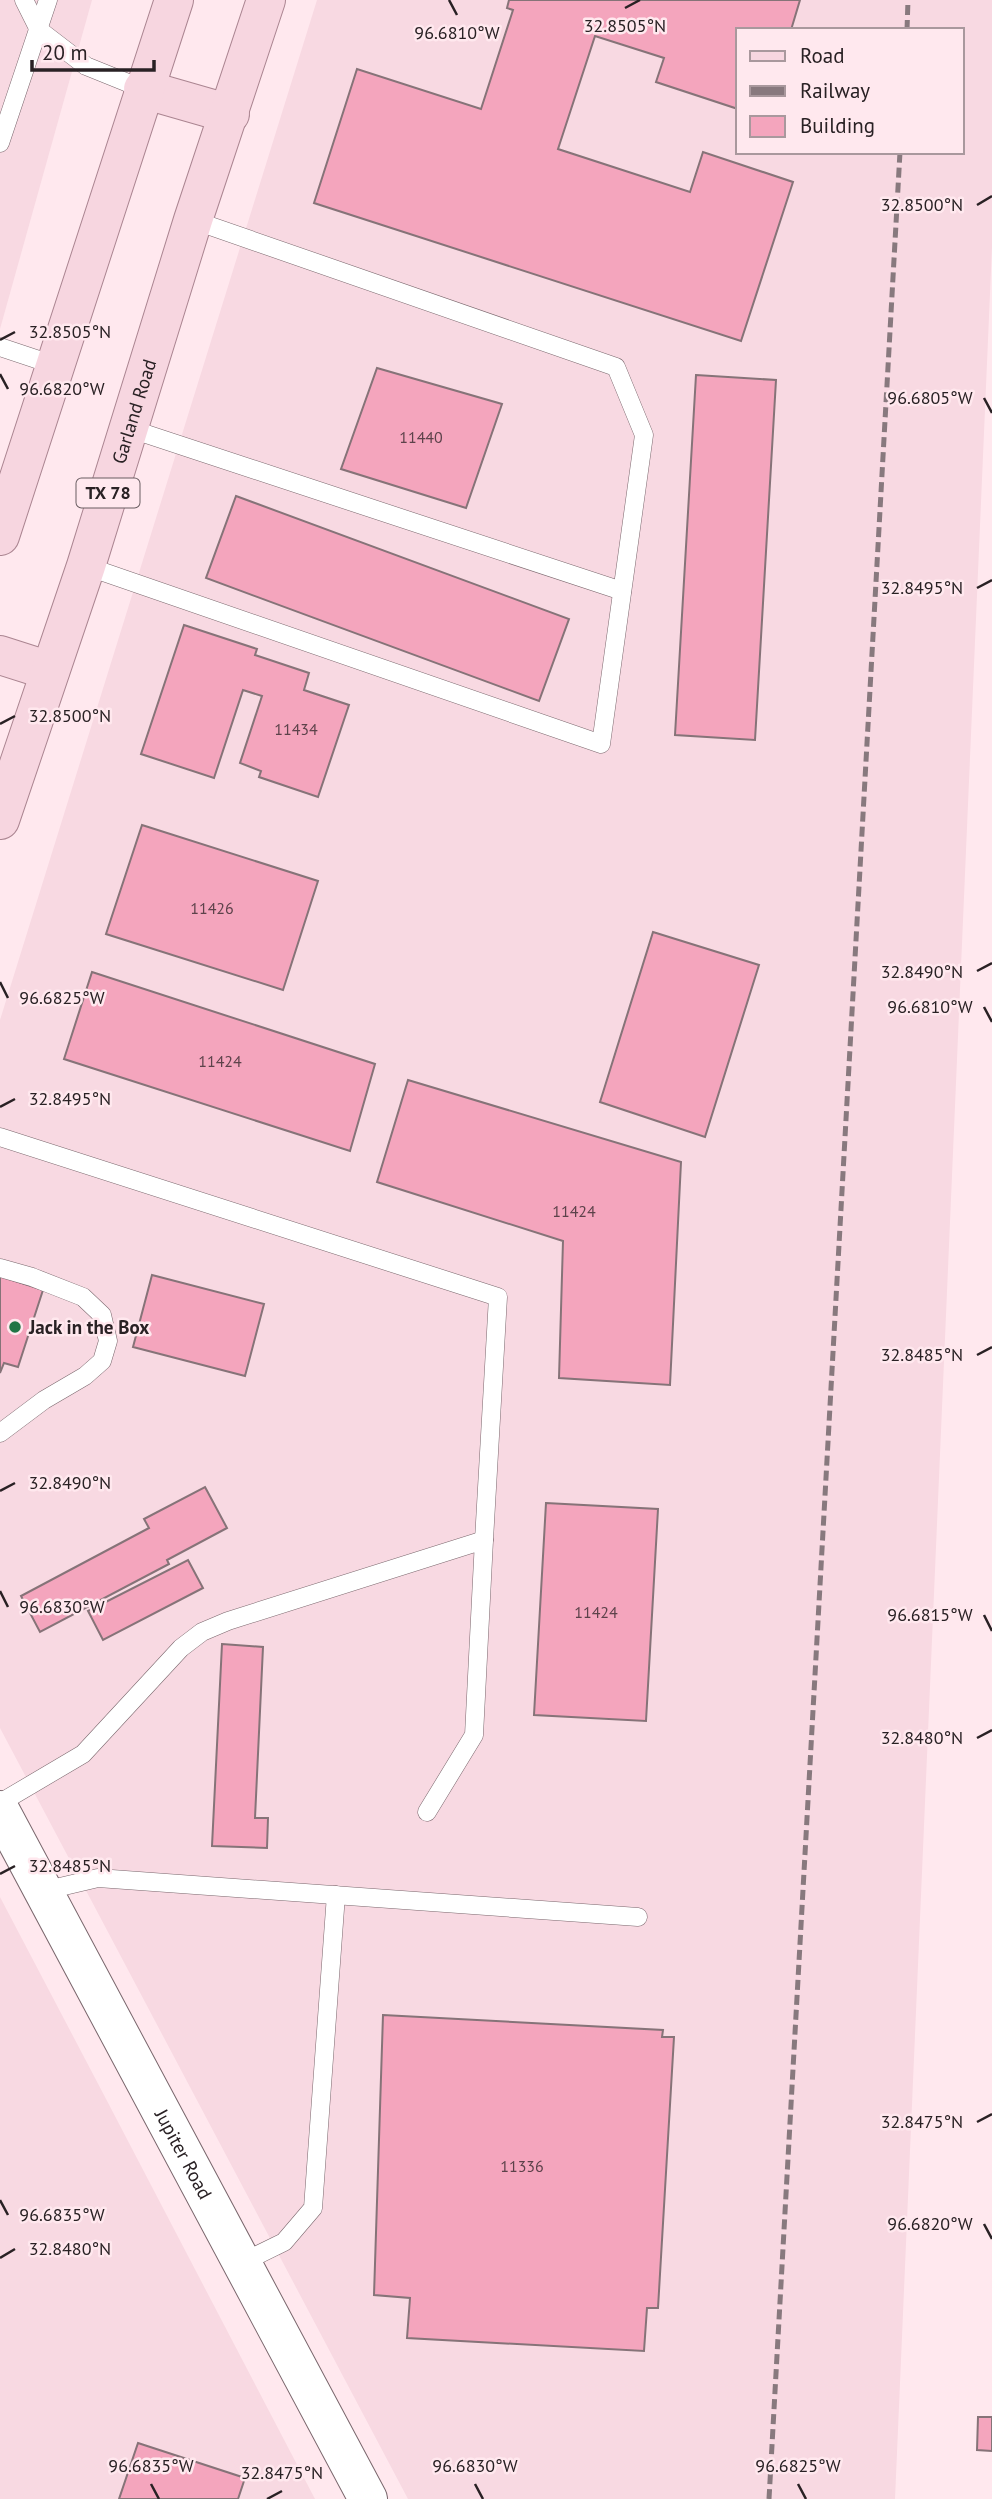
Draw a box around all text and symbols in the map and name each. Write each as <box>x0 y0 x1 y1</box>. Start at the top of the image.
text: 32.8505°N <box>584 14 666 37</box>
text: 96.6810°W <box>414 21 500 44</box>
scale bar <box>32 28 154 72</box>
legend <box>736 28 964 154</box>
text: 20 m <box>42 39 88 66</box>
text: Road <box>800 42 844 69</box>
text: Railway <box>800 77 870 104</box>
text: Building <box>800 112 875 139</box>
text: 32.8500°N <box>881 193 963 216</box>
text: 32.8505°N <box>29 320 111 343</box>
street label: Garland Road <box>106 356 161 467</box>
text: 96.6820°W <box>19 377 105 400</box>
text: 96.6805°W <box>887 386 973 409</box>
house number: 11440 <box>399 427 443 447</box>
road number: TX 78 <box>76 478 140 508</box>
text: 32.8495°N <box>881 576 963 599</box>
text: 32.8500°N <box>29 704 111 727</box>
house number: 11434 <box>274 719 318 739</box>
house number: 11426 <box>190 898 234 918</box>
text: 32.8490°N <box>881 960 963 983</box>
text: 96.6825°W <box>19 986 105 1009</box>
text: 96.6810°W <box>887 995 973 1018</box>
house number: 11424 <box>198 1051 242 1071</box>
text: 32.8495°N <box>29 1087 111 1110</box>
house number: 11424 <box>552 1201 596 1221</box>
place label: Jack in the Box <box>28 1315 149 1339</box>
marker: Jack in the Box <box>7 1319 23 1335</box>
text: 32.8485°N <box>881 1343 963 1366</box>
text: 32.8490°N <box>29 1471 111 1494</box>
text: 96.6830°W <box>19 1595 105 1618</box>
house number: 11424 <box>574 1602 618 1622</box>
text: 96.6815°W <box>887 1603 973 1626</box>
text: 32.8480°N <box>881 1726 963 1749</box>
text: 32.8485°N <box>29 1854 111 1877</box>
street label: Jupiter Road <box>149 2104 218 2203</box>
text: 32.8475°N <box>881 2110 963 2133</box>
house number: 11336 <box>500 2156 544 2176</box>
text: 96.6835°W <box>19 2203 105 2226</box>
text: 96.6820°W <box>887 2212 973 2235</box>
text: 32.8480°N <box>29 2237 111 2260</box>
text: 96.6835°W <box>108 2454 194 2477</box>
text: 96.6830°W <box>432 2454 518 2477</box>
text: 96.6825°W <box>755 2454 841 2477</box>
text: 32.8475°N <box>241 2461 323 2484</box>

